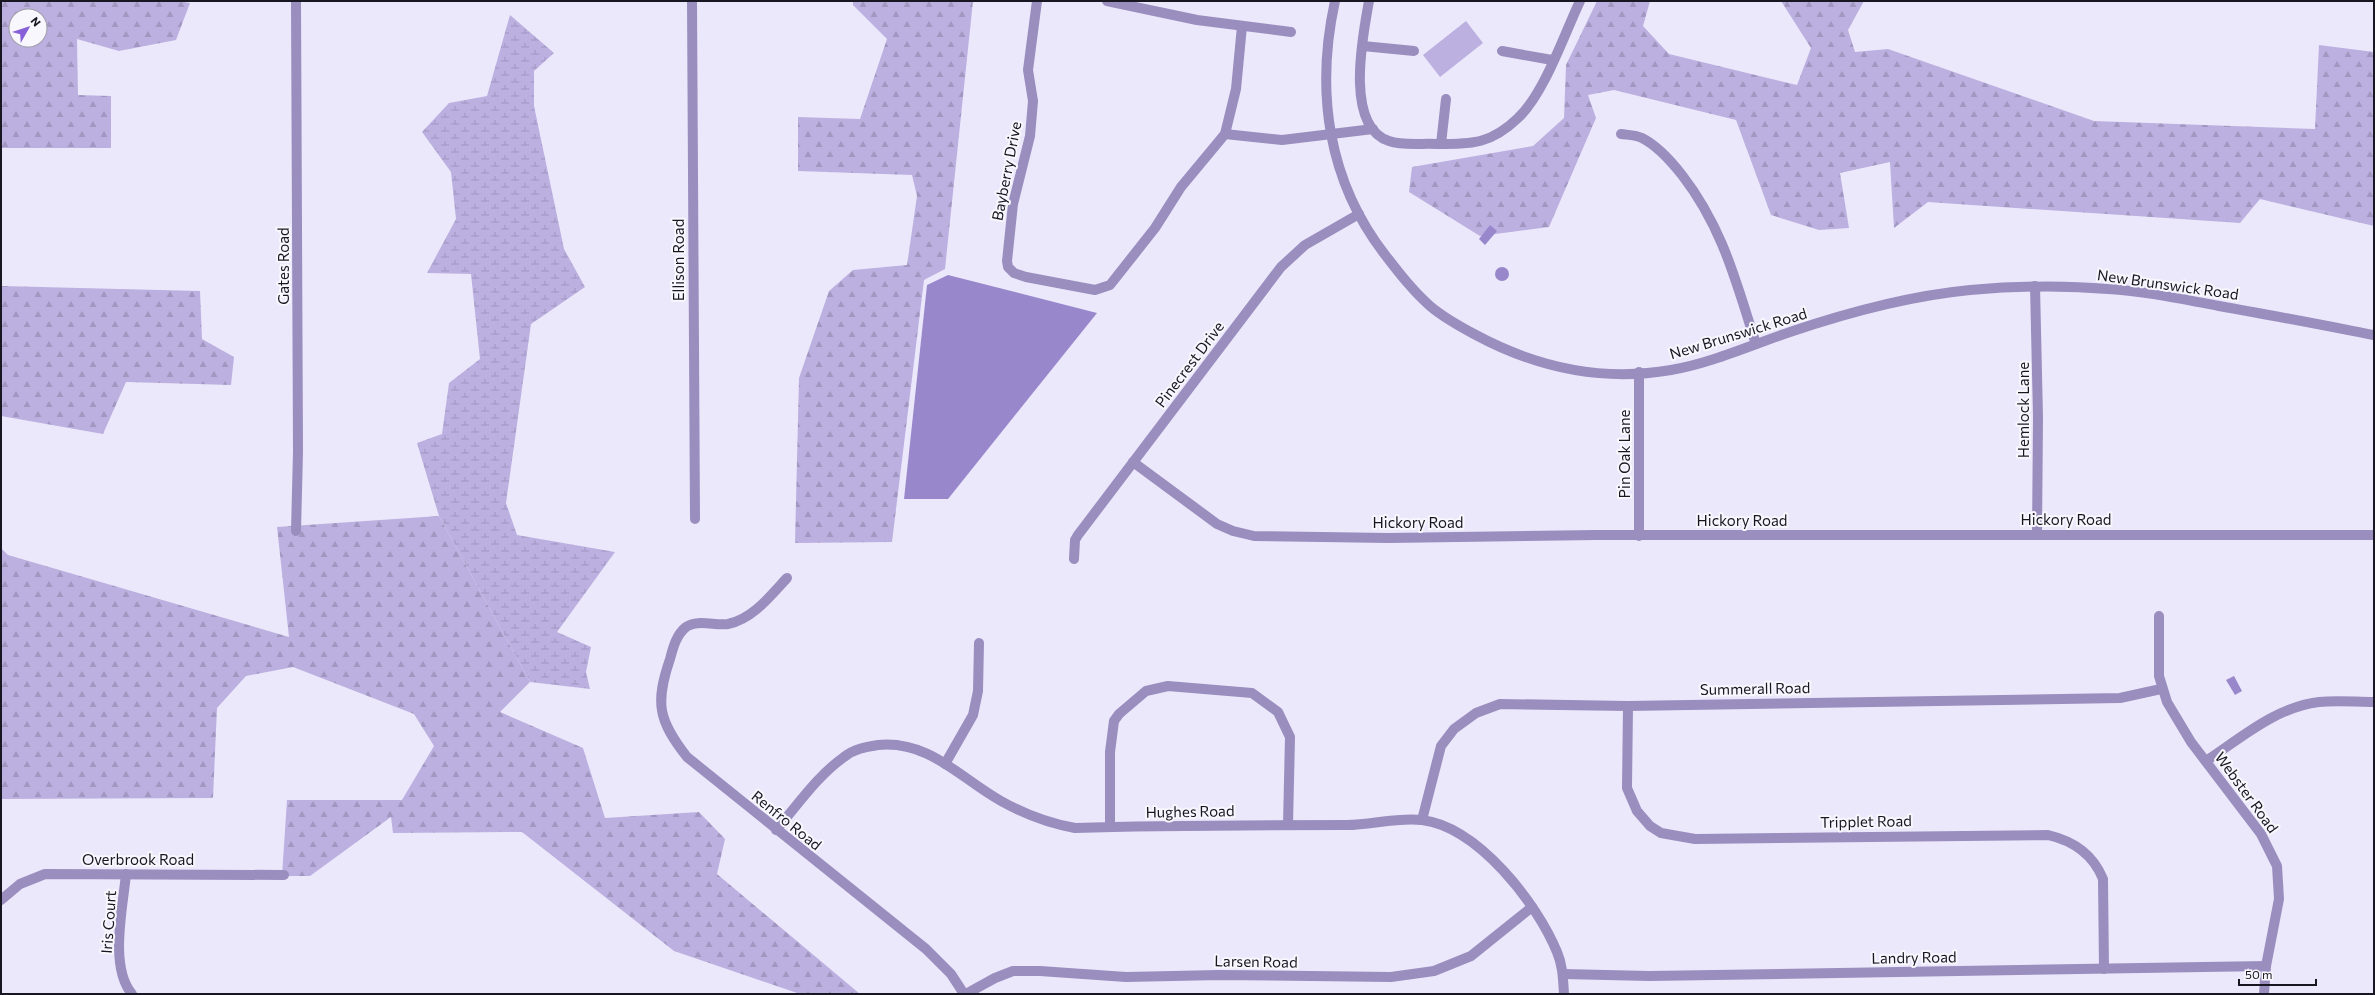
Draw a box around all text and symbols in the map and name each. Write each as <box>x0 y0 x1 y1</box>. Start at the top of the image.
north arrow <box>8 8 48 48</box>
text: N <box>29 14 44 29</box>
street label: Bayberry Drive <box>988 120 1024 222</box>
street label: Ellison Road <box>669 219 687 301</box>
street label: Gates Road <box>274 227 292 305</box>
street label: New Brunswick Road <box>2096 265 2240 303</box>
street label: New Brunswick Road <box>1667 304 1809 362</box>
street label: Pinecrest Drive <box>1151 317 1227 411</box>
street label: Hemlock Lane <box>2014 362 2032 458</box>
street label: Pin Oak Lane <box>1615 410 1633 498</box>
street label: Hickory Road <box>2021 510 2111 528</box>
street label: Hickory Road <box>1697 511 1787 529</box>
street label: Hickory Road <box>1373 513 1463 531</box>
street label: Summerall Road <box>1700 678 1810 698</box>
street label: Webster Road <box>2212 748 2282 836</box>
street label: Renfro Road <box>748 786 826 854</box>
street label: Hughes Road <box>1145 801 1235 821</box>
street label: Tripplet Road <box>1820 811 1912 831</box>
street label: Overbrook Road <box>82 850 194 868</box>
street label: Iris Court <box>97 890 119 954</box>
street label: Landry Road <box>1871 947 1957 967</box>
street label: Larsen Road <box>1214 951 1298 971</box>
scale bar <box>2239 961 2316 987</box>
text: 50 m <box>2245 967 2273 981</box>

